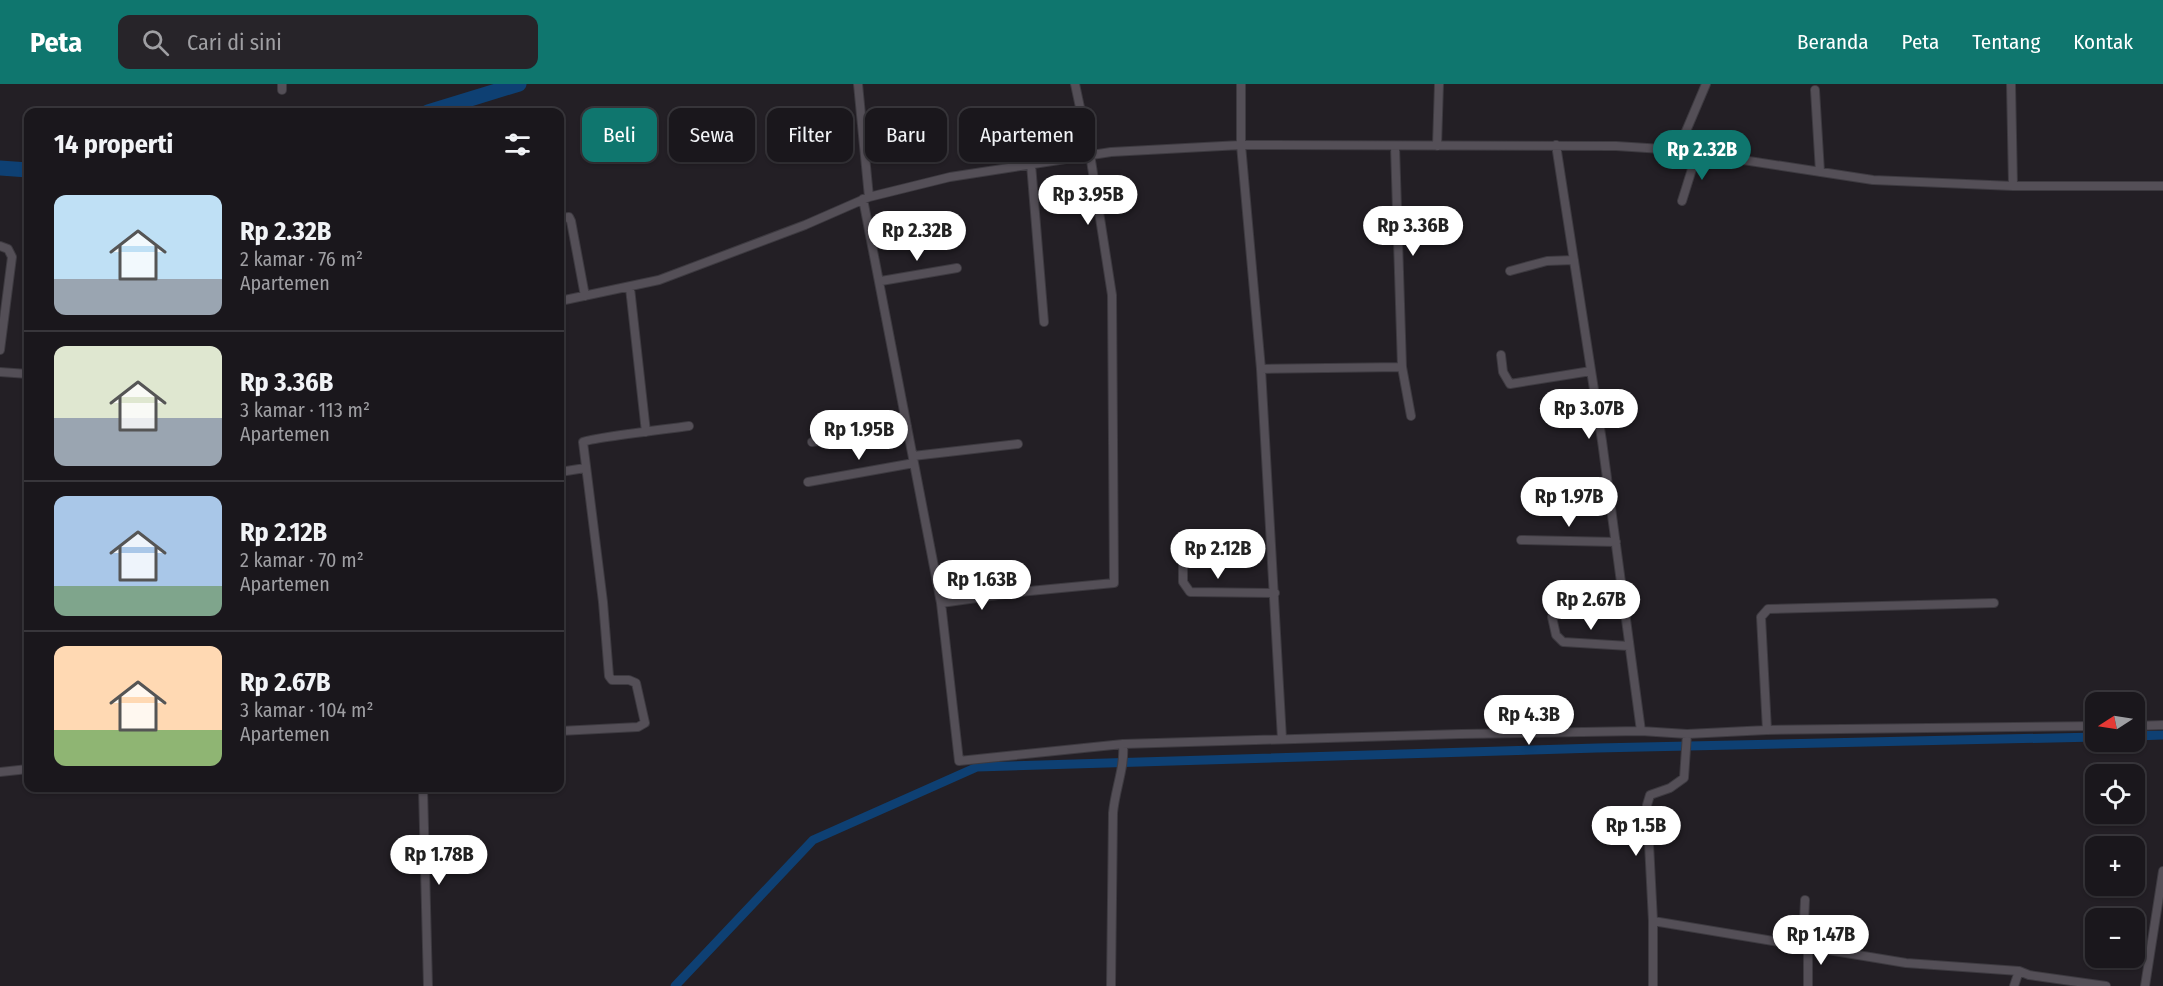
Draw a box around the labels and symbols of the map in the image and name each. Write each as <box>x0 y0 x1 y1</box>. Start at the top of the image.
pin: Rp 2.32B <box>1640 130 1764 181</box>
pin: Rp 3.95B <box>1026 175 1150 226</box>
pin: Rp 3.36B <box>1351 206 1475 257</box>
pin: Rp 2.32B <box>855 211 979 262</box>
pin: Rp 3.07B <box>1527 389 1651 440</box>
pin: Rp 1.95B <box>797 410 921 461</box>
pin: Rp 1.97B <box>1507 477 1631 528</box>
pin: Rp 2.12B <box>1156 529 1280 580</box>
pin: Rp 1.63B <box>920 560 1044 611</box>
pin: Rp 2.67B <box>1529 580 1653 631</box>
north arrow <box>2085 692 2145 752</box>
pin: Rp 4.3B <box>1474 695 1584 746</box>
pin: Rp 1.5B <box>1581 806 1691 857</box>
pin: Rp 1.78B <box>377 835 501 886</box>
pin: Rp 1.47B <box>1759 915 1883 966</box>

